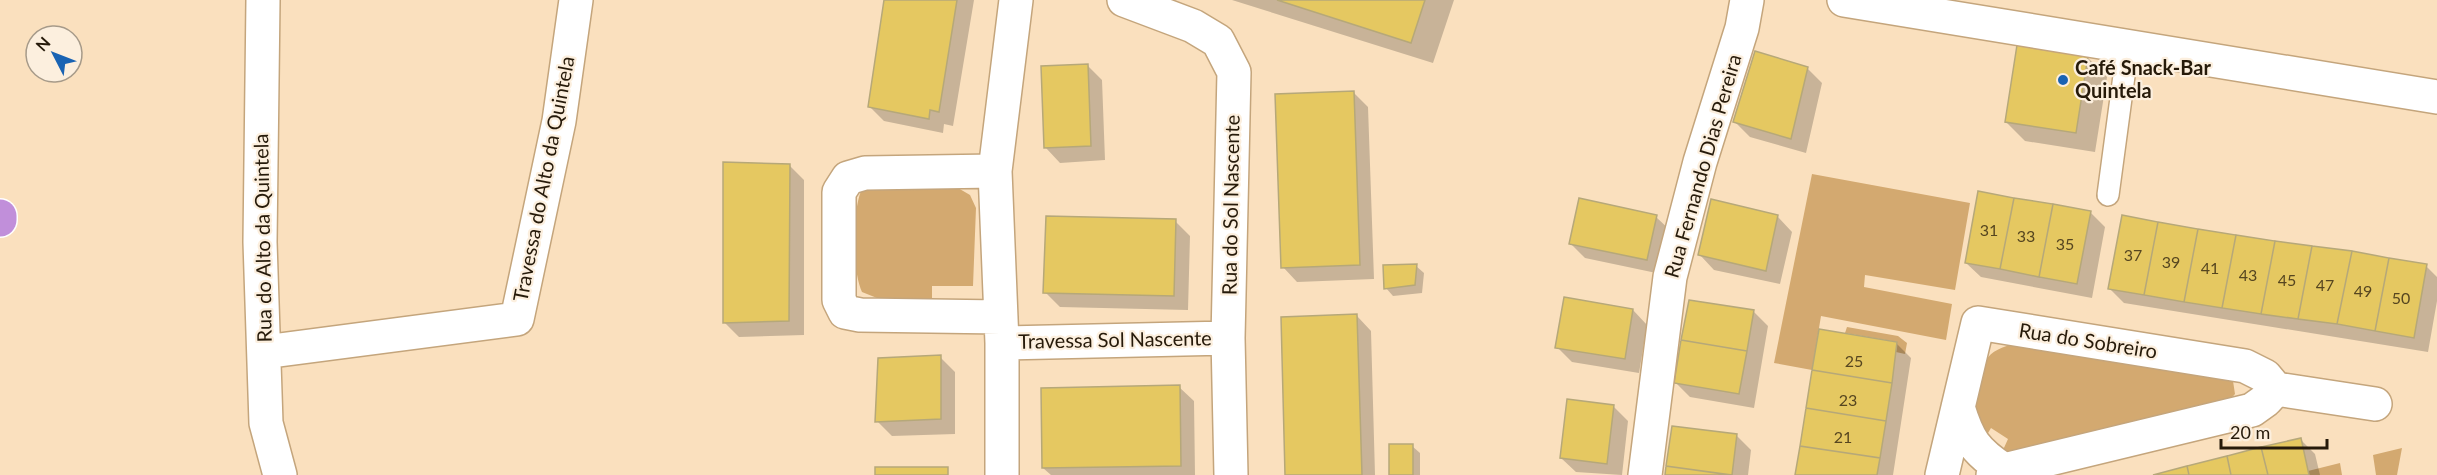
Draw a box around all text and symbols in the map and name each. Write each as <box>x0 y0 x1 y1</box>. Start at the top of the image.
north arrow <box>24 24 84 84</box>
text: N <box>31 33 54 55</box>
street label: Rua Fernando Dias Pereira <box>1659 51 1745 280</box>
street label: Travessa do Alto da Quintela <box>507 54 579 304</box>
place label: Café Snack-Bar Quintela <box>2075 55 2211 102</box>
marker: Café Snack-Bar Quintela <box>2056 73 2070 87</box>
street label: Rua do Sol Nascente <box>1216 115 1244 295</box>
street label: Rua do Alto da Quintela <box>248 134 276 342</box>
house number: 31 <box>1980 220 1998 239</box>
house number: 33 <box>2017 226 2035 245</box>
house number: 35 <box>2056 234 2074 253</box>
house number: 37 <box>2124 245 2142 264</box>
house number: 39 <box>2162 252 2180 271</box>
house number: 41 <box>2201 258 2219 277</box>
house number: 43 <box>2239 265 2257 284</box>
house number: 45 <box>2278 270 2296 289</box>
house number: 47 <box>2316 275 2334 294</box>
house number: 49 <box>2354 281 2372 300</box>
house number: 50 <box>2392 288 2410 307</box>
street label: Rua do Sobreiro <box>2017 317 2159 363</box>
street label: Travessa Sol Nascente <box>1018 325 1212 353</box>
house number: 25 <box>1845 351 1863 370</box>
house number: 23 <box>1839 390 1857 409</box>
scale bar <box>2221 412 2328 450</box>
text: 20 m <box>2230 421 2270 443</box>
house number: 21 <box>1834 427 1852 446</box>

